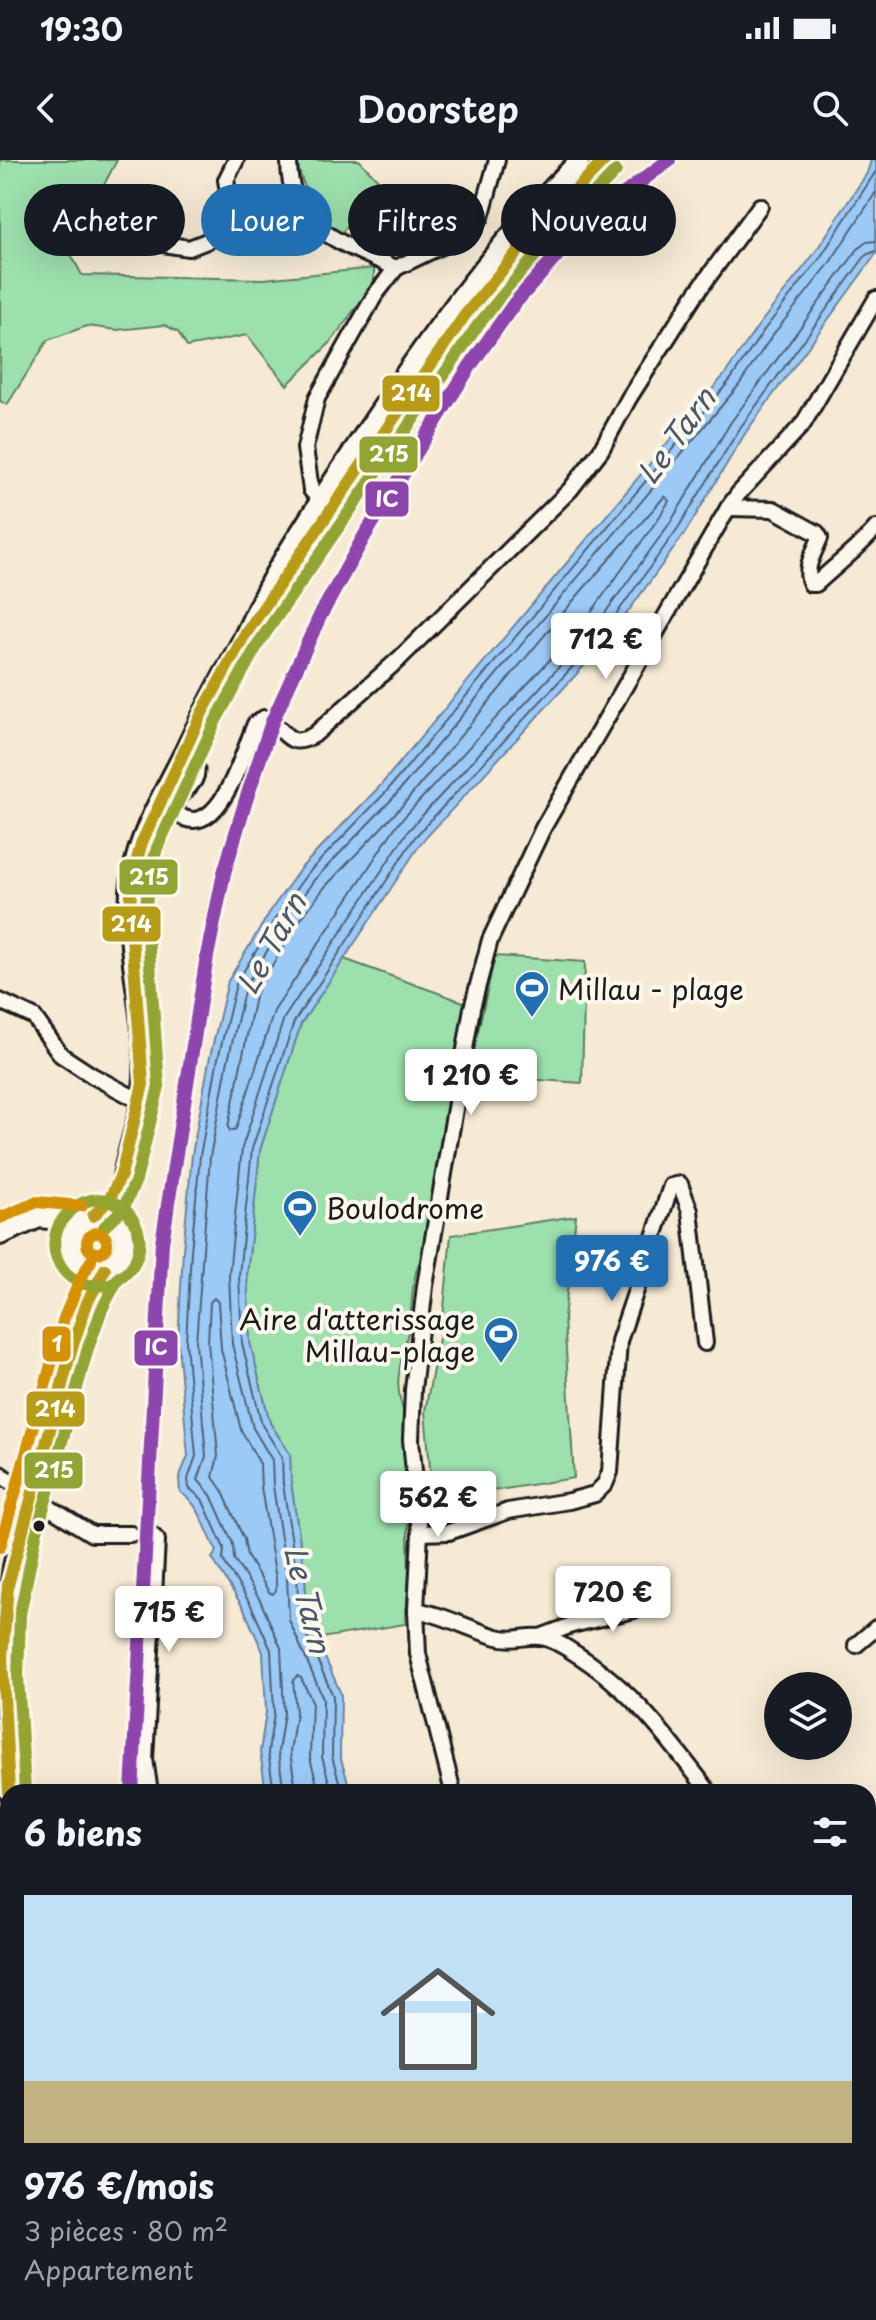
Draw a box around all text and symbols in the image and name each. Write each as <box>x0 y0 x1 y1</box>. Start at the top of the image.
text: 19:30 <box>40 6 123 51</box>
text: Doorstep <box>357 81 519 135</box>
icon: back <box>24 86 68 130</box>
icon: search <box>808 86 852 130</box>
chip: Acheter <box>24 184 185 256</box>
chip: Louer <box>201 184 332 256</box>
chip: Filtres <box>348 184 485 256</box>
chip: Nouveau <box>501 184 676 256</box>
line badge: 214 <box>381 374 441 413</box>
text: 214 <box>390 375 432 408</box>
water label: Le Tarn <box>625 376 726 492</box>
line badge: 215 <box>358 435 419 474</box>
text: 215 <box>369 436 409 469</box>
line badge: IC <box>364 480 410 518</box>
text: IC <box>375 481 399 514</box>
pin: 712 € <box>550 613 662 681</box>
text: 712 € <box>569 619 643 658</box>
line badge: 215 <box>118 858 179 896</box>
text: 215 <box>129 859 169 892</box>
water label: Le Tarn <box>224 883 317 1002</box>
line badge: 214 <box>101 905 162 943</box>
text: 214 <box>110 906 152 939</box>
place label: Millau - plage <box>558 967 744 1010</box>
sports icon: Millau - plage <box>513 969 551 1019</box>
pin: 1 210 € <box>397 1049 545 1117</box>
text: 1 210 € <box>423 1055 519 1094</box>
place label: Boulodrome <box>326 1186 484 1229</box>
sports icon: Boulodrome <box>281 1188 319 1238</box>
pin: 976 € <box>556 1235 668 1303</box>
text: 976 € <box>574 1241 650 1280</box>
place label: Aire d'atterissage Millau-plage <box>239 1297 475 1372</box>
sports icon: Aire d'atterissage Millau-plage <box>482 1315 520 1365</box>
line badge: 1 <box>41 1325 72 1363</box>
text: 1 <box>52 1326 62 1359</box>
line badge: IC <box>133 1329 179 1367</box>
text: IC <box>144 1329 168 1362</box>
line badge: 214 <box>25 1390 86 1428</box>
text: 214 <box>34 1391 76 1424</box>
line badge: 215 <box>23 1451 84 1490</box>
text: 215 <box>34 1452 74 1485</box>
pin: 562 € <box>382 1471 494 1539</box>
text: 562 € <box>398 1477 478 1516</box>
unlabelled marker <box>31 1518 47 1534</box>
water label: Le Tarn <box>274 1541 345 1659</box>
pin: 720 € <box>557 1566 669 1634</box>
text: 720 € <box>573 1572 653 1611</box>
pin: 715 € <box>113 1586 225 1654</box>
text: 715 € <box>133 1592 205 1631</box>
map controls <box>764 1672 852 1760</box>
button: layers <box>764 1672 852 1760</box>
text: 6 biens <box>24 1806 142 1858</box>
icon: filters <box>808 1810 852 1854</box>
icon: home <box>366 1947 510 2091</box>
text: 976 €/mois <box>24 2159 214 2211</box>
text: 3 pièces · 80 m² <box>24 2211 228 2250</box>
text: Appartement <box>24 2250 194 2289</box>

